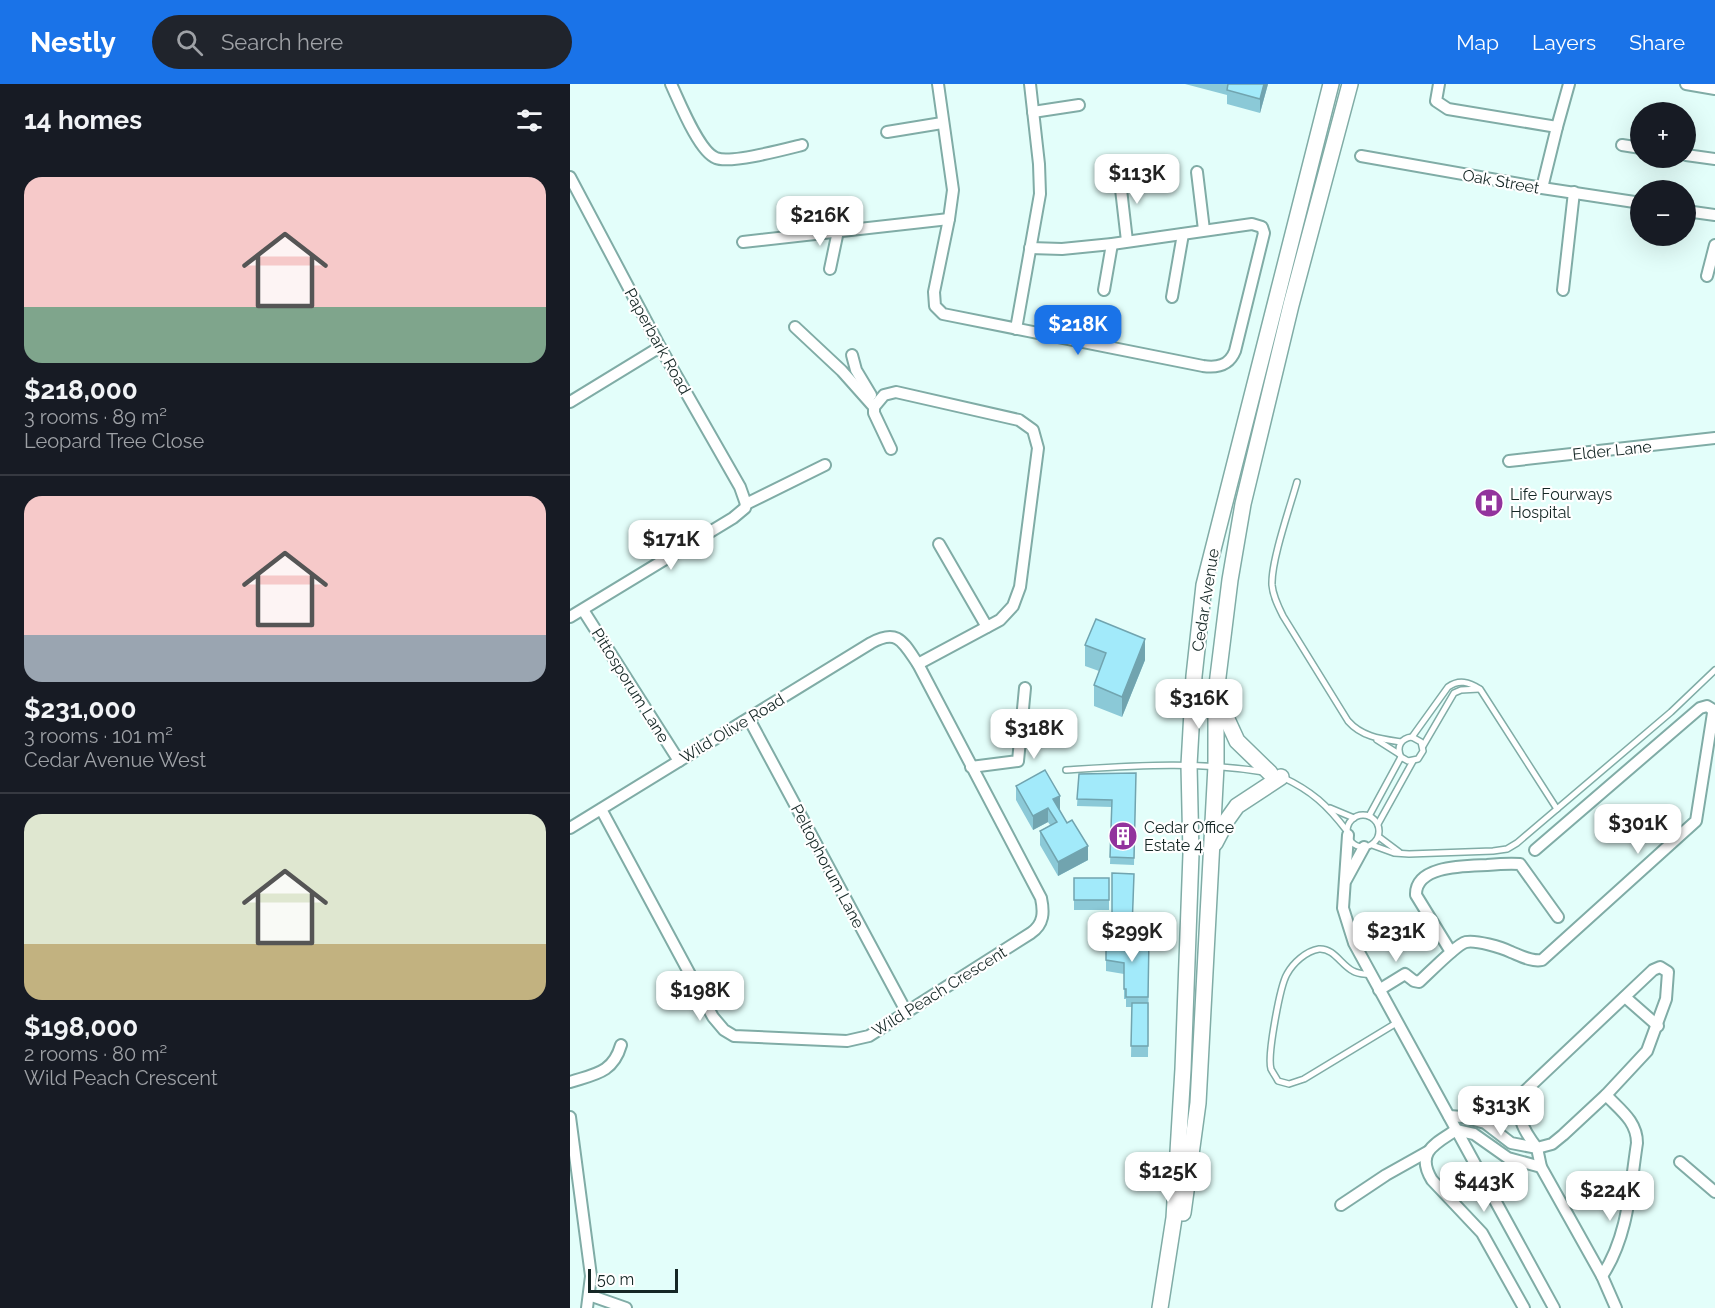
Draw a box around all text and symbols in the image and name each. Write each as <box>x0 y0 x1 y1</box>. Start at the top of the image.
search box <box>152 15 572 69</box>
text: Nestly <box>30 26 116 59</box>
icon: search <box>173 26 206 59</box>
text: Search here <box>221 29 343 55</box>
text: Map <box>1456 30 1499 55</box>
text: Layers <box>1532 30 1596 55</box>
text: Share <box>1629 30 1685 55</box>
map controls <box>1630 102 1696 246</box>
button: + <box>1630 102 1696 168</box>
icon: filters <box>513 104 546 137</box>
text: 14 homes <box>24 105 142 135</box>
pin: $113K <box>1095 154 1179 205</box>
text: $113K <box>1109 161 1165 185</box>
street label: Oak Street <box>1461 165 1541 198</box>
button: − <box>1630 180 1696 246</box>
pin: $216K <box>778 196 862 247</box>
text: $216K <box>790 203 850 227</box>
icon: home <box>231 216 339 324</box>
street label: Paperbark Road <box>621 285 695 398</box>
pin: $218K <box>1036 305 1120 356</box>
text: $218K <box>1048 312 1108 336</box>
text: $218,000 <box>24 375 138 405</box>
text: 3 rooms · 89 m² <box>24 405 167 429</box>
text: Leopard Tree Close <box>24 429 204 453</box>
street label: Elder Lane <box>1572 437 1653 464</box>
place label: Life Fourways Hospital <box>1510 485 1613 522</box>
hospital icon: Life Fourways Hospital <box>1473 487 1505 519</box>
pin: $171K <box>629 520 713 571</box>
text: $171K <box>642 527 700 551</box>
icon: home <box>231 535 339 643</box>
street label: Cedar Avenue <box>1188 547 1223 653</box>
street label: Pittosporum Lane <box>588 625 673 746</box>
pin: $316K <box>1157 679 1241 730</box>
text: $316K <box>1169 686 1229 710</box>
street label: Wild Olive Road <box>677 690 788 767</box>
text: $231,000 <box>24 694 136 724</box>
pin: $318K <box>992 709 1076 760</box>
text: $318K <box>1004 716 1064 740</box>
text: 3 rooms · 101 m² <box>24 724 173 748</box>
text: Cedar Avenue West <box>24 748 206 772</box>
street label: Peltophorum Lane <box>787 801 868 931</box>
pin: $301K <box>1596 804 1680 855</box>
text: $301K <box>1608 811 1668 835</box>
place label: Cedar Office Estate 4 <box>1144 818 1234 855</box>
building icon: Cedar Office Estate 4 <box>1107 820 1139 852</box>
icon: home <box>231 853 339 961</box>
pin: $299K <box>1090 912 1174 963</box>
pin: $231K <box>1354 912 1438 963</box>
text: $299K <box>1102 919 1162 943</box>
text: $231K <box>1367 919 1425 943</box>
street label: Wild Peach Crescent <box>869 942 1011 1041</box>
pin: $198K <box>658 971 742 1022</box>
text: $198K <box>670 978 730 1002</box>
text: $198,000 <box>24 1012 138 1042</box>
text: 2 rooms · 80 m² <box>24 1042 167 1066</box>
text: Wild Peach Crescent <box>24 1066 218 1090</box>
pin: $313K <box>1459 1086 1543 1137</box>
text: $313K <box>1472 1093 1530 1117</box>
pin: $125K <box>1126 1152 1210 1203</box>
text: $125K <box>1139 1159 1197 1183</box>
pin: $443K <box>1442 1162 1526 1213</box>
text: $443K <box>1454 1169 1514 1193</box>
pin: $224K <box>1568 1171 1652 1222</box>
text: $224K <box>1580 1178 1640 1202</box>
scale bar <box>588 1266 678 1294</box>
text: 50 m <box>597 1270 634 1289</box>

